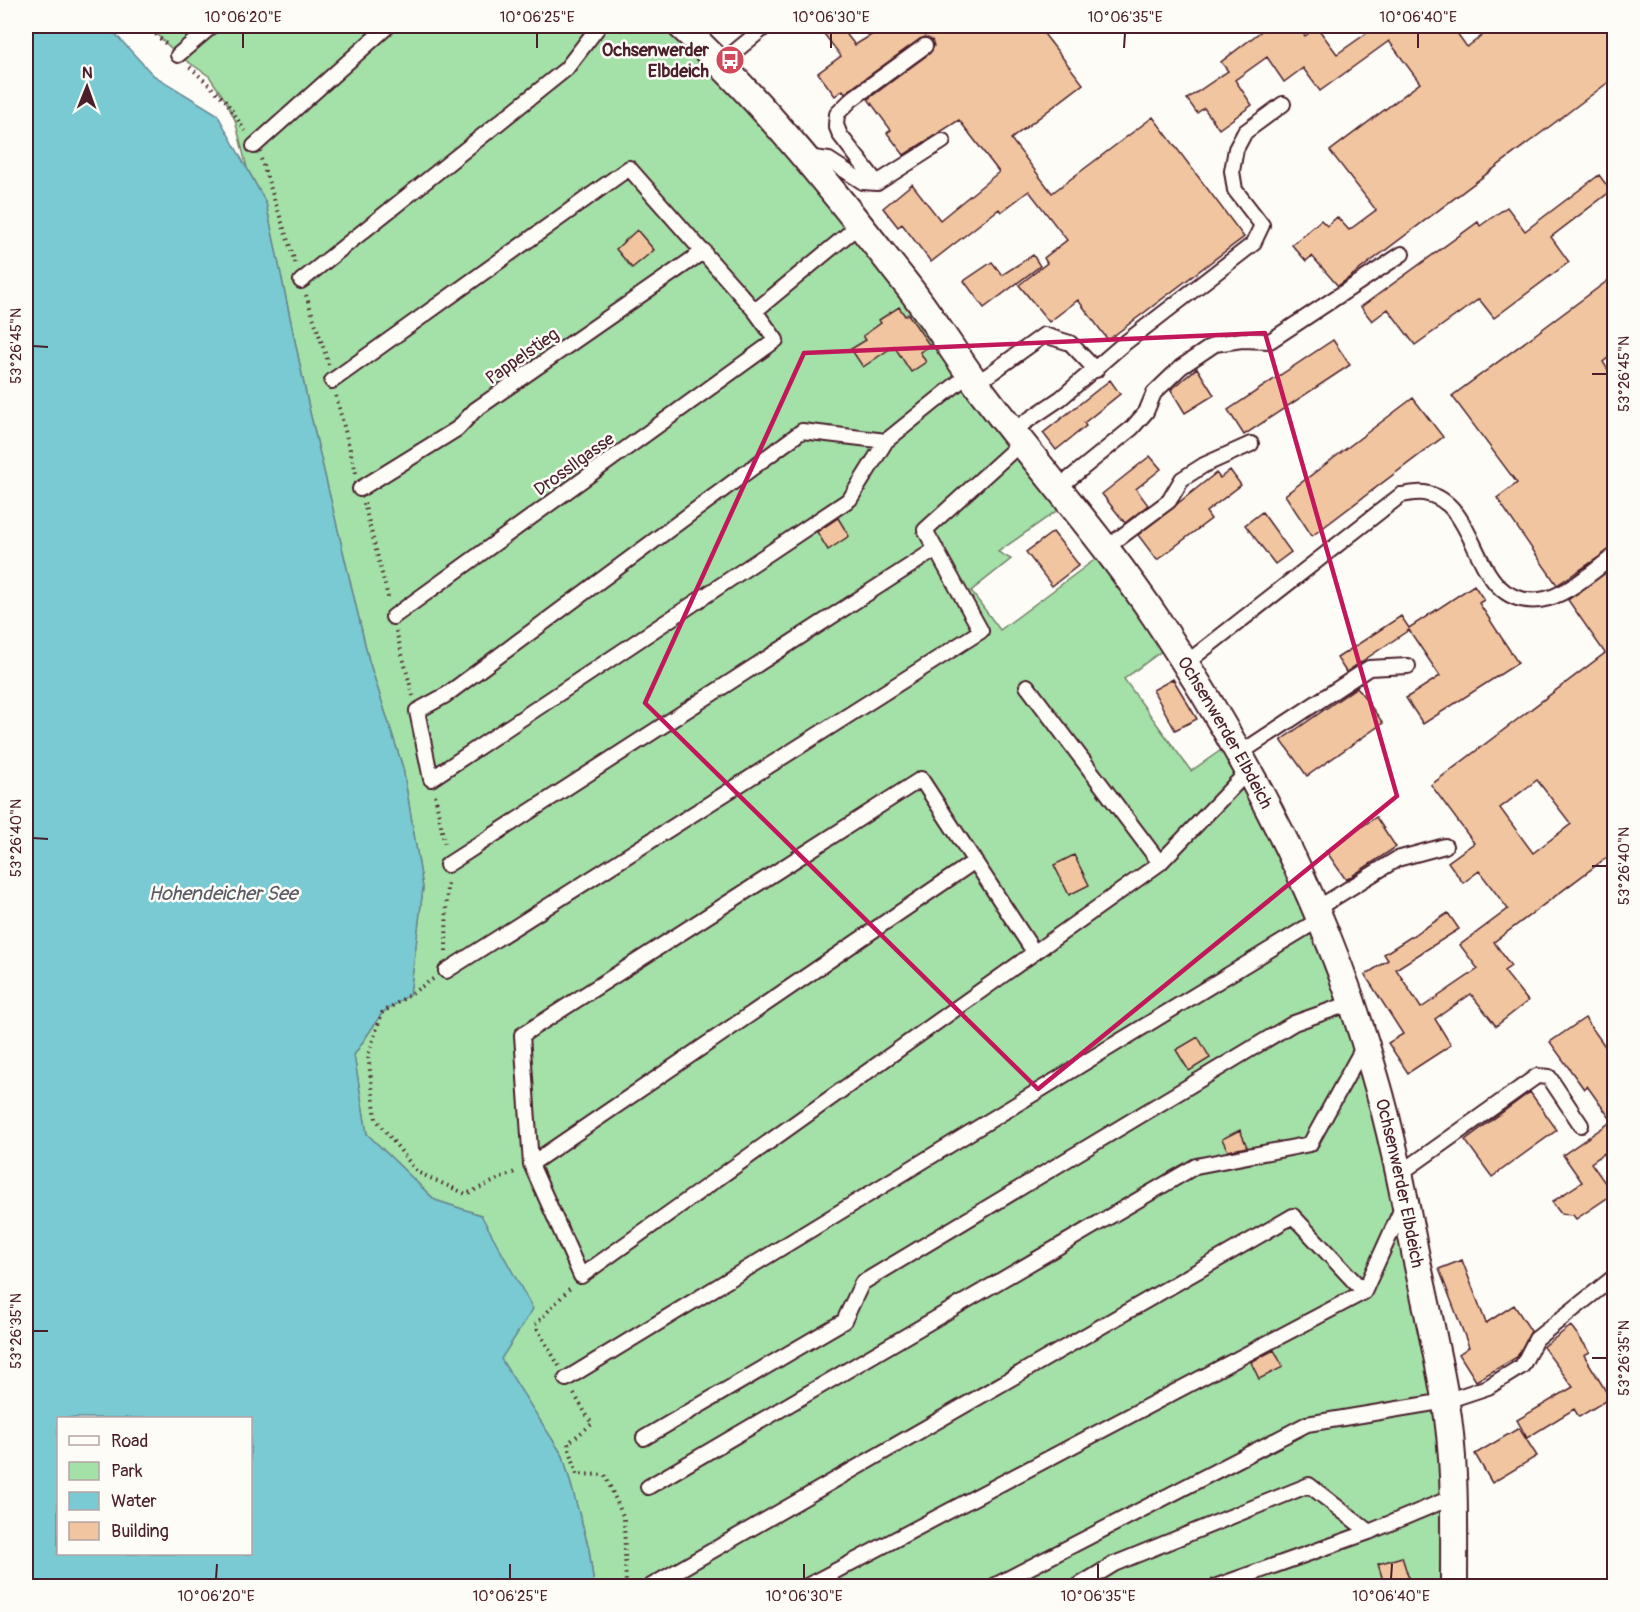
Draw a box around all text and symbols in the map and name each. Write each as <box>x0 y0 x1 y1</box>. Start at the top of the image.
text: 10°06'20"E <box>204 8 282 27</box>
text: 10°06'25"E <box>499 8 575 27</box>
text: 10°06'30"E <box>792 8 870 27</box>
text: 10°06'35"E <box>1087 8 1163 27</box>
text: 10°06'40"E <box>1379 8 1457 27</box>
place label: Ochsenwerder Elbdeich <box>602 39 710 83</box>
bus stop icon: Ochsenwerder Elbdeich <box>714 44 746 76</box>
north arrow <box>57 57 117 117</box>
text: N <box>82 63 93 83</box>
text: 53°26'45"N <box>7 308 26 384</box>
street label: Pappelstieg <box>481 323 563 390</box>
text: 53°26'45"N <box>1615 336 1634 412</box>
street label: Drossllgasse <box>529 427 619 501</box>
street label: Ochsenwerder Elbdeich <box>1172 652 1278 813</box>
text: 53°26'40"N <box>7 799 26 877</box>
text: 53°26'40"N <box>1615 827 1634 905</box>
water label: Hohendeicher See <box>148 881 300 906</box>
street label: Ochsenwerder Elbdeich <box>1370 1096 1429 1270</box>
text: 53°26'35"N <box>7 1293 26 1369</box>
text: 53°26'35"N <box>1615 1320 1634 1396</box>
legend <box>57 1417 252 1555</box>
text: Road <box>111 1430 148 1453</box>
text: Park <box>111 1460 143 1483</box>
text: Water <box>111 1490 157 1513</box>
text: Building <box>111 1520 169 1543</box>
text: 10°06'20"E <box>177 1587 255 1606</box>
text: 10°06'25"E <box>472 1587 548 1606</box>
text: 10°06'30"E <box>765 1587 843 1606</box>
text: 10°06'35"E <box>1060 1587 1136 1606</box>
text: 10°06'40"E <box>1352 1587 1430 1606</box>

